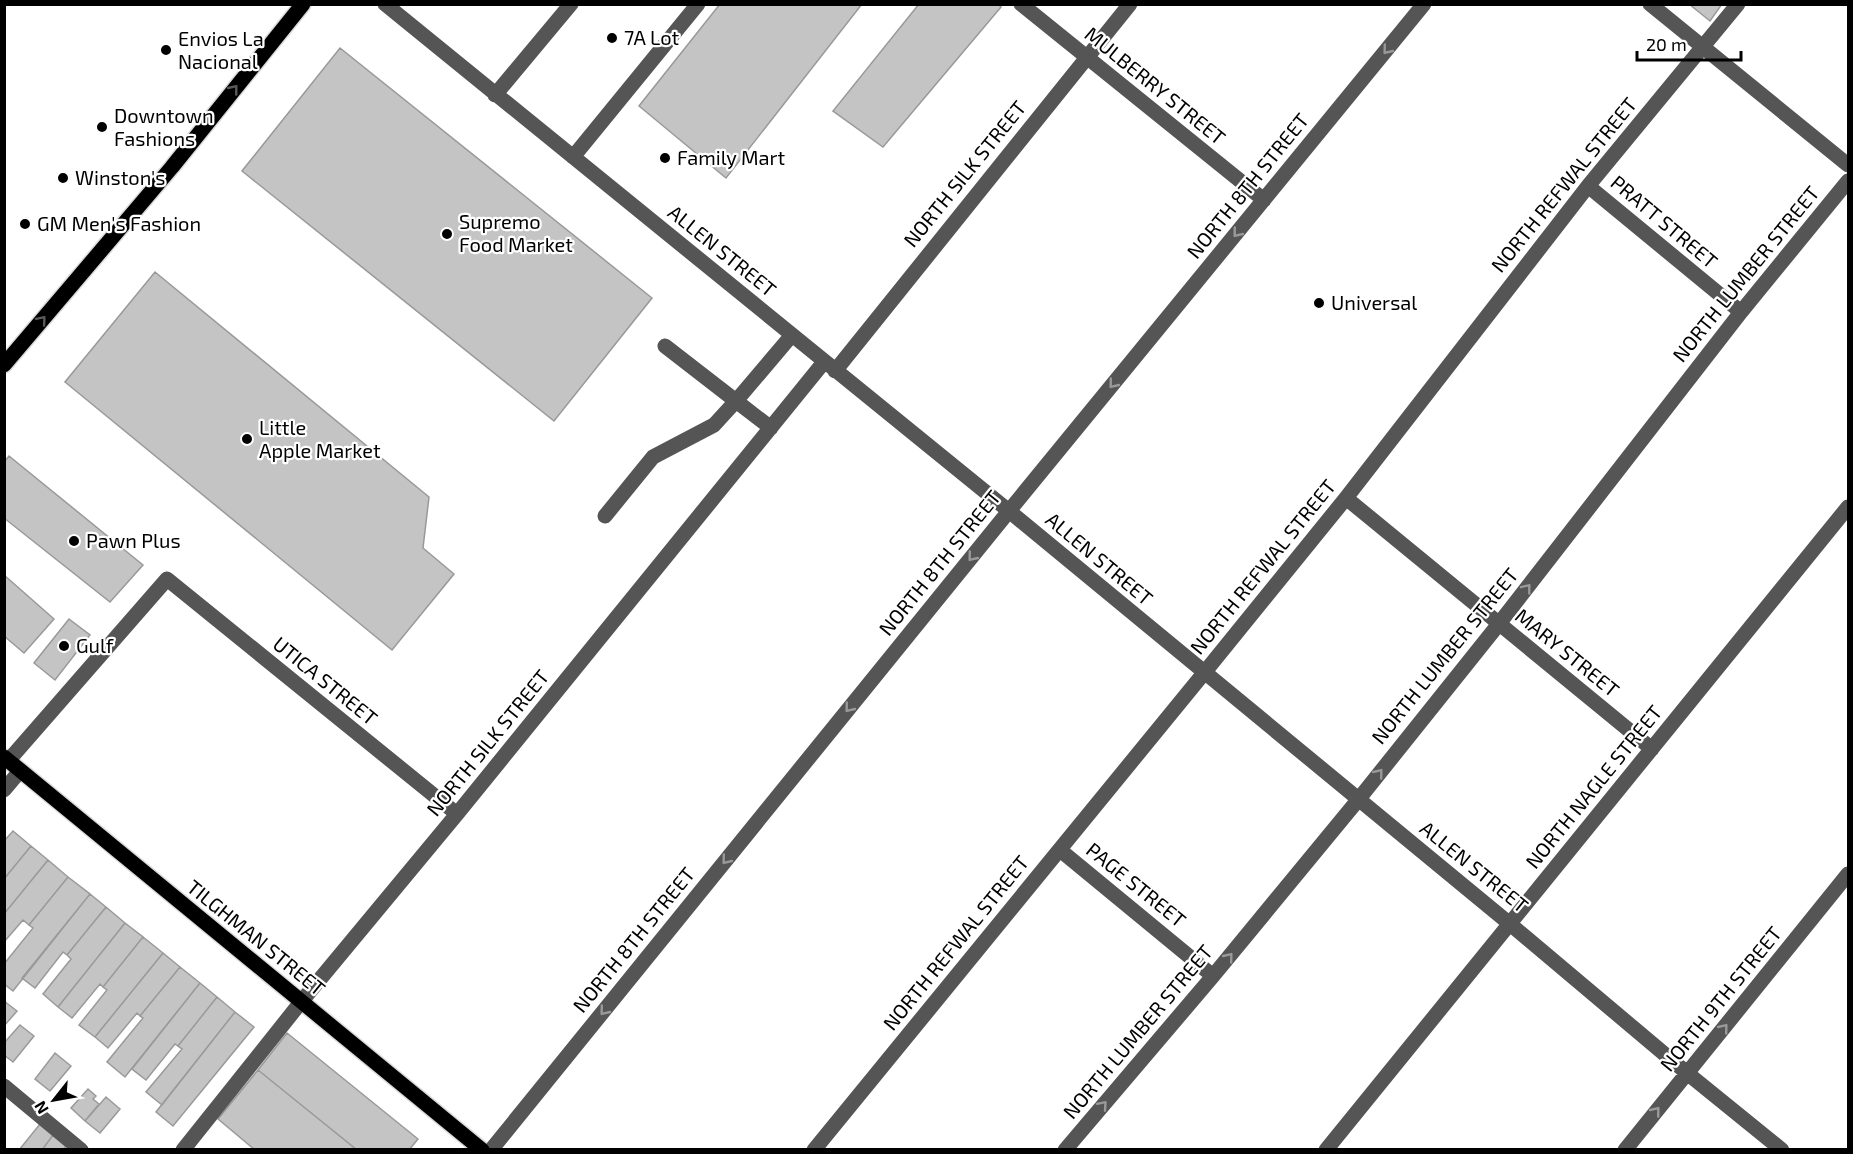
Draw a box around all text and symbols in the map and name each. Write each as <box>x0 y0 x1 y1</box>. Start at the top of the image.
street label: MULBERRY STREET <box>1081 21 1231 149</box>
scale bar <box>1637 24 1740 62</box>
place label: 7A Lot <box>624 25 680 49</box>
place label: Envios La Nacional <box>178 26 264 73</box>
marker: 7A Lot <box>605 31 619 45</box>
text: 20 m <box>1646 33 1687 55</box>
marker: Envios La Nacional <box>159 43 173 57</box>
one-way arrow <box>1384 43 1395 54</box>
one-way arrow <box>227 85 238 96</box>
street label: NORTH REFWAL STREET <box>1485 92 1641 277</box>
street label: NORTH SILK STREET <box>898 95 1031 251</box>
place label: Downtown Fashions <box>114 103 214 150</box>
street label: NORTH 8TH STREET <box>1181 108 1313 263</box>
marker: Downtown Fashions <box>95 120 109 134</box>
place label: Family Mart <box>677 145 785 169</box>
marker: Family Mart <box>658 151 672 165</box>
place label: Winston's <box>75 165 165 189</box>
street label: PRATT STREET <box>1606 170 1723 273</box>
marker: Winston's <box>56 171 70 185</box>
street label: NORTH LUMBER STREET <box>1667 180 1824 366</box>
street label: ALLEN STREET <box>664 199 782 301</box>
place label: Supremo Food Market <box>459 209 573 256</box>
place label: GM Men's Fashion <box>37 211 201 235</box>
marker: GM Men's Fashion <box>18 217 32 231</box>
one-way arrow <box>1233 226 1244 237</box>
marker: Supremo Food Market <box>440 227 454 241</box>
place label: Universal <box>1331 290 1417 314</box>
marker: Universal <box>1312 296 1326 310</box>
one-way arrow <box>35 316 46 327</box>
one-way arrow <box>1110 377 1121 388</box>
place label: Little Apple Market <box>259 415 381 462</box>
marker: Little Apple Market <box>240 432 254 446</box>
street label: NORTH REFWAL STREET <box>1184 474 1340 659</box>
street label: NORTH 8TH STREET <box>873 485 1005 640</box>
street label: ALLEN STREET <box>1041 507 1158 610</box>
place label: Pawn Plus <box>86 528 181 552</box>
marker: Pawn Plus <box>67 534 81 548</box>
one-way arrow <box>968 550 979 561</box>
street label: NORTH LUMBER STREET <box>1366 562 1523 748</box>
one-way arrow <box>1520 583 1531 594</box>
street label: MARY STREET <box>1511 603 1625 702</box>
street label: UTICA STREET <box>269 631 383 730</box>
place label: Gulf <box>76 633 114 657</box>
marker: Gulf <box>57 639 71 653</box>
street label: NORTH SILK STREET <box>421 664 554 820</box>
street label: NORTH NAGLE STREET <box>1520 700 1667 873</box>
one-way arrow <box>846 701 857 712</box>
one-way arrow <box>1372 769 1383 780</box>
street label: ALLEN STREET <box>1416 815 1534 917</box>
street label: PAGE STREET <box>1082 837 1191 932</box>
street label: NORTH REFWAL STREET <box>877 850 1033 1035</box>
one-way arrow <box>723 853 734 864</box>
street label: NORTH 8TH STREET <box>567 862 699 1017</box>
street label: TILGHMAN STREET <box>183 874 331 1000</box>
street label: NORTH 9TH STREET <box>1655 921 1786 1076</box>
street label: NORTH LUMBER STREET <box>1058 939 1217 1123</box>
one-way arrow <box>1222 952 1233 963</box>
one-way arrow <box>600 1004 611 1015</box>
one-way arrow <box>1716 1024 1727 1035</box>
north arrow <box>24 1070 84 1130</box>
text: N <box>30 1098 52 1118</box>
one-way arrow <box>1096 1101 1107 1112</box>
one-way arrow <box>1649 1107 1660 1118</box>

